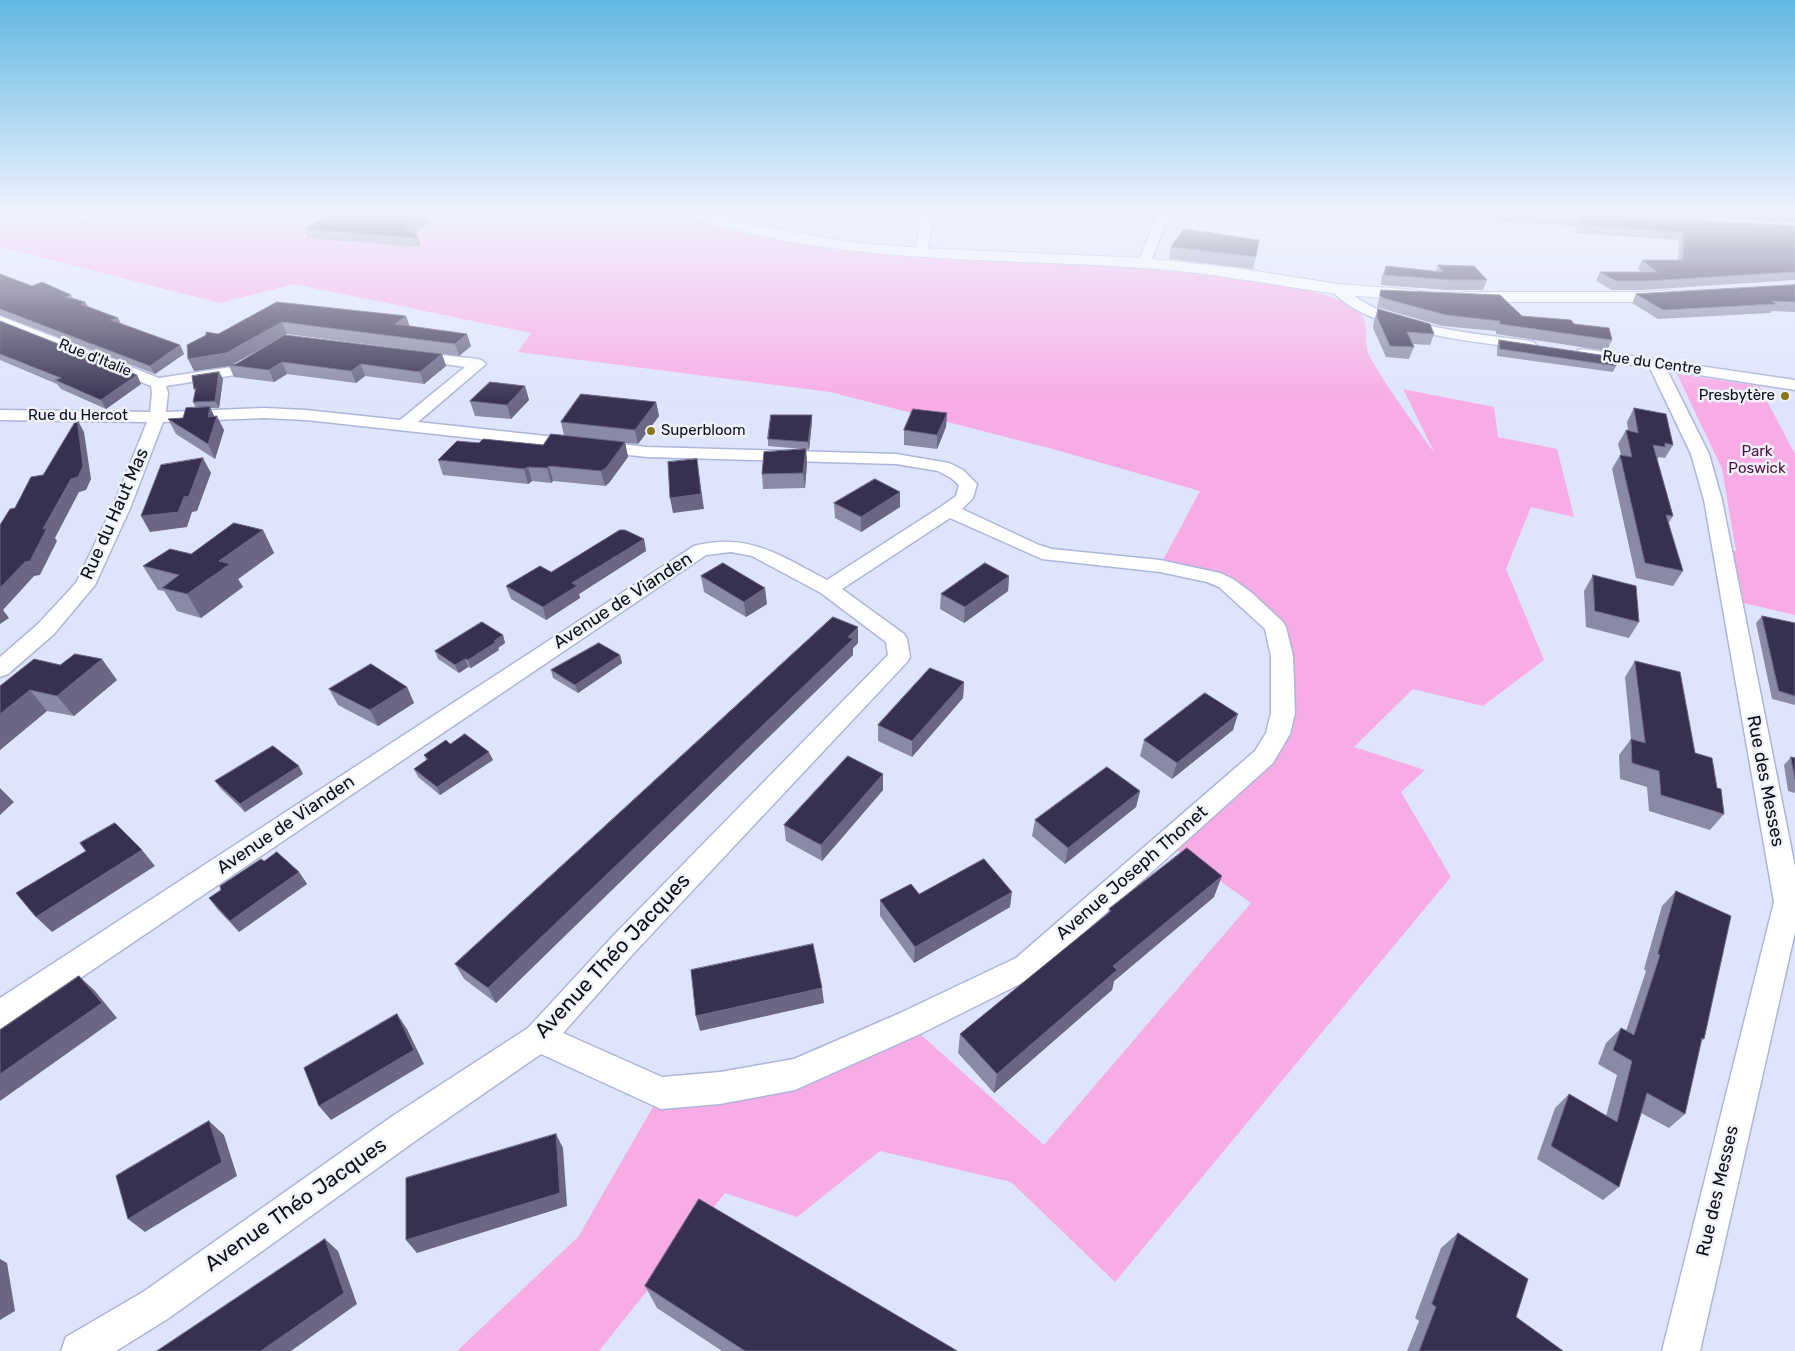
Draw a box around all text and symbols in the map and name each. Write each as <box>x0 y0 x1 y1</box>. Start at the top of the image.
street label: Rue d'Italie <box>56 335 134 381</box>
street label: Rue du Centre <box>1601 347 1703 379</box>
place label: Presbytère <box>1699 387 1775 405</box>
marker: Presbytère <box>1779 390 1791 402</box>
street label: Rue du Hercot <box>28 407 128 425</box>
place label: Superbloom <box>661 422 746 440</box>
marker: Superbloom <box>645 425 657 437</box>
park label: Park Poswick <box>1728 443 1786 478</box>
street label: Rue du Haut Mas <box>76 445 154 583</box>
street label: Avenue de Vianden <box>549 548 697 654</box>
street label: Rue des Messes <box>1742 713 1788 849</box>
street label: Avenue de Vianden <box>213 771 359 879</box>
street label: Avenue Joseph Thonet <box>1052 801 1212 945</box>
street label: Avenue Théo Jacques <box>530 868 696 1044</box>
street label: Rue des Messes <box>1692 1124 1744 1258</box>
street label: Avenue Théo Jacques <box>200 1133 392 1277</box>

